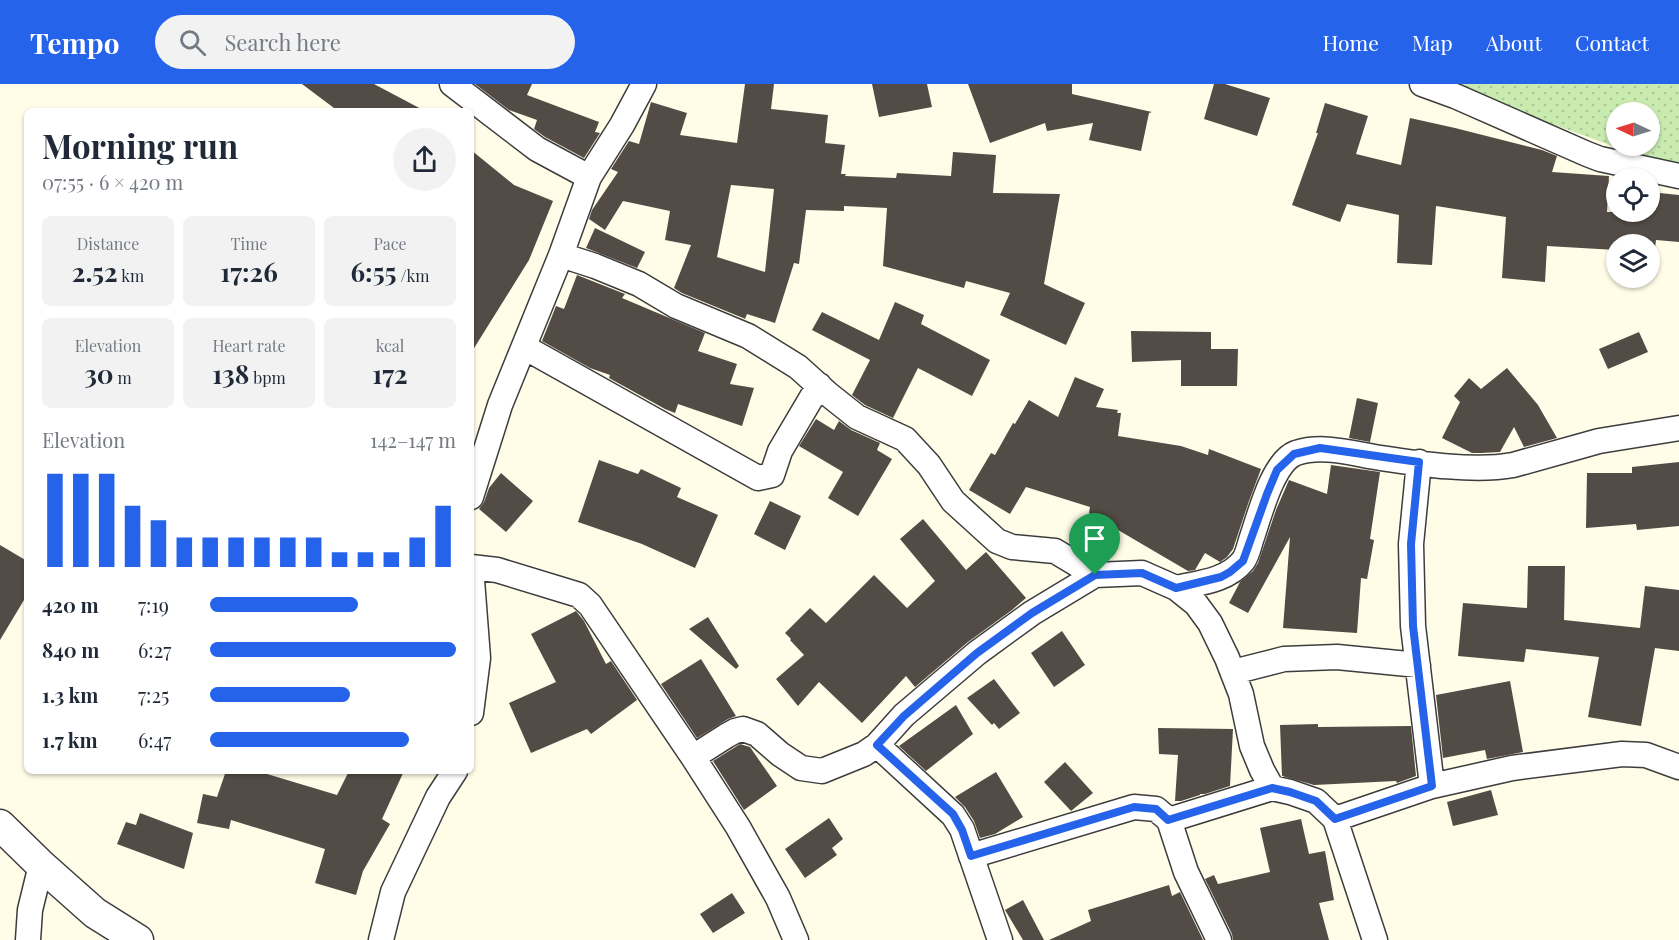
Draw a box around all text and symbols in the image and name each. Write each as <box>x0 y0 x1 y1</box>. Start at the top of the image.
search box <box>155 15 575 69</box>
text: Tempo <box>30 24 119 61</box>
icon: search <box>176 26 209 59</box>
text: Search here <box>224 27 341 57</box>
text: Home <box>1323 28 1379 56</box>
text: Map <box>1412 28 1453 56</box>
text: About <box>1486 28 1542 56</box>
text: Contact <box>1575 28 1649 56</box>
north arrow <box>1606 102 1660 156</box>
map controls <box>1606 102 1660 288</box>
text: Morning run <box>42 123 238 167</box>
button: share <box>393 128 456 191</box>
text: 07:55 · 6 × 420 m <box>42 168 183 195</box>
button: locate <box>1606 168 1660 222</box>
text: Distance <box>77 233 139 254</box>
text: Time <box>231 233 267 254</box>
text: Pace <box>373 233 407 254</box>
button: layers <box>1606 234 1660 288</box>
text: 2.52 <box>72 254 118 289</box>
text: 17:26 <box>220 254 278 289</box>
text: 6:55 <box>351 254 397 289</box>
text: km <box>118 265 144 286</box>
text: /km <box>397 265 429 286</box>
text: Elevation <box>75 335 141 356</box>
text: Heart rate <box>212 335 286 356</box>
text: kcal <box>376 335 404 356</box>
text: 30 <box>84 356 114 391</box>
text: 138 <box>212 356 249 391</box>
text: 172 <box>372 356 408 391</box>
text: m <box>114 367 132 388</box>
text: bpm <box>249 367 286 388</box>
text: Elevation <box>42 426 125 453</box>
text: 142–147 m <box>370 426 456 453</box>
pin <box>1069 513 1120 575</box>
icon: arrive <box>1078 522 1111 555</box>
text: 420 m <box>42 591 99 618</box>
text: 7:19 <box>138 591 169 618</box>
text: 840 m <box>42 636 99 663</box>
text: 6:27 <box>138 636 171 663</box>
text: 1.3 km <box>42 681 98 708</box>
text: 7:25 <box>138 681 169 708</box>
text: 1.7 km <box>42 726 98 753</box>
text: 6:47 <box>138 726 171 753</box>

